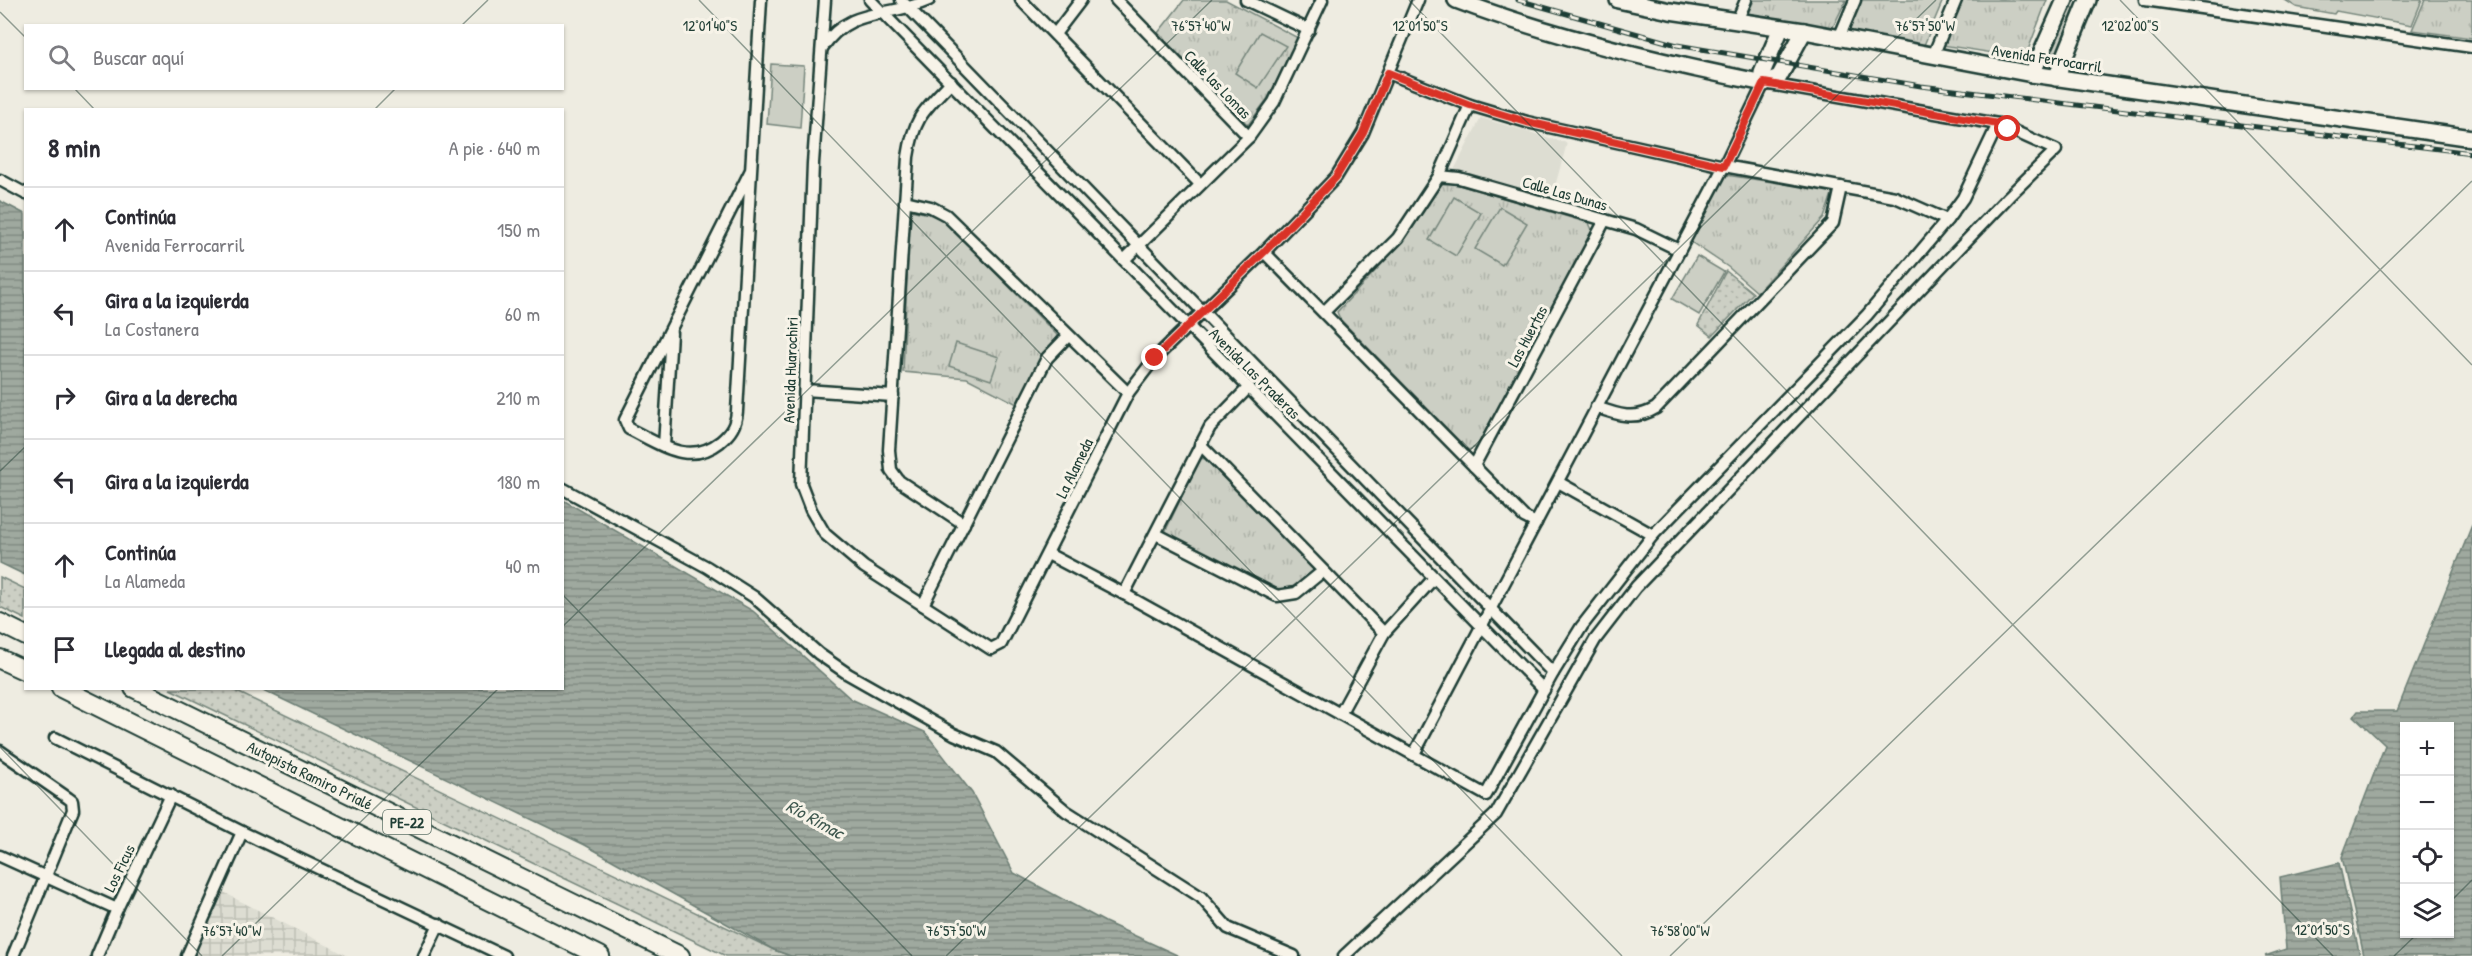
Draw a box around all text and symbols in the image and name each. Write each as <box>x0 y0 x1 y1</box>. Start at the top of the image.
text: 12°01'40"S <box>683 15 737 36</box>
text: 76°57'40"W <box>1171 15 1231 36</box>
text: 12°01'50"S <box>1392 15 1448 36</box>
text: 76°57'50"W <box>1895 15 1956 36</box>
text: 12°02'00"S <box>2101 15 2159 36</box>
search box <box>24 24 564 90</box>
street label: Avenida Ferrocarril <box>1990 38 2104 78</box>
icon: search <box>45 41 78 74</box>
text: Buscar aquí <box>93 42 185 72</box>
street label: Calle las Lomas <box>1179 45 1257 123</box>
route start <box>1994 115 2020 141</box>
text: 8 min <box>48 130 101 165</box>
text: A pie · 640 m <box>449 134 540 161</box>
street label: Calle Las Dunas <box>1520 170 1610 216</box>
text: Continúa <box>105 201 176 231</box>
icon: ahead <box>48 213 81 246</box>
text: 150 m <box>497 216 540 243</box>
text: Avenida Ferrocarril <box>105 231 244 258</box>
text: Gira a la izquierda <box>105 285 249 315</box>
icon: left <box>48 297 81 330</box>
text: 60 m <box>505 300 540 327</box>
street label: Las Huertas <box>1502 302 1552 370</box>
text: La Costanera <box>105 315 199 342</box>
street label: Avenida Huarochiri <box>777 316 803 424</box>
street label: Avenida Las Praderas <box>1204 322 1306 424</box>
route end <box>1141 344 1167 370</box>
icon: right <box>48 381 81 414</box>
text: Gira a la derecha <box>105 382 237 412</box>
text: 210 m <box>496 384 540 411</box>
street label: La Alameda <box>1050 434 1098 502</box>
icon: left <box>48 465 81 498</box>
text: Gira a la izquierda <box>105 466 249 496</box>
text: 180 m <box>497 468 540 495</box>
text: Continúa <box>105 537 176 567</box>
icon: ahead <box>48 549 81 582</box>
text: 40 m <box>505 552 540 579</box>
text: La Alameda <box>105 567 185 594</box>
icon: arrive <box>48 633 81 666</box>
text: Llegada al destino <box>105 634 245 664</box>
map controls <box>2400 722 2454 938</box>
button: + <box>2400 722 2454 776</box>
street label: Autopista Ramiro Prialé <box>244 735 377 815</box>
button: − <box>2400 776 2454 830</box>
water label: Río Rímac <box>782 793 850 846</box>
road number: PE-22 <box>383 810 431 834</box>
button: locate <box>2400 830 2454 884</box>
street label: Los Ficus <box>98 840 140 896</box>
button: layers <box>2400 884 2454 938</box>
text: 12°01'50"S <box>2294 919 2350 940</box>
text: 76°57'40"W <box>202 920 262 941</box>
text: 76°57'50"W <box>926 920 987 941</box>
text: 76°58'00"W <box>1650 920 1710 941</box>

